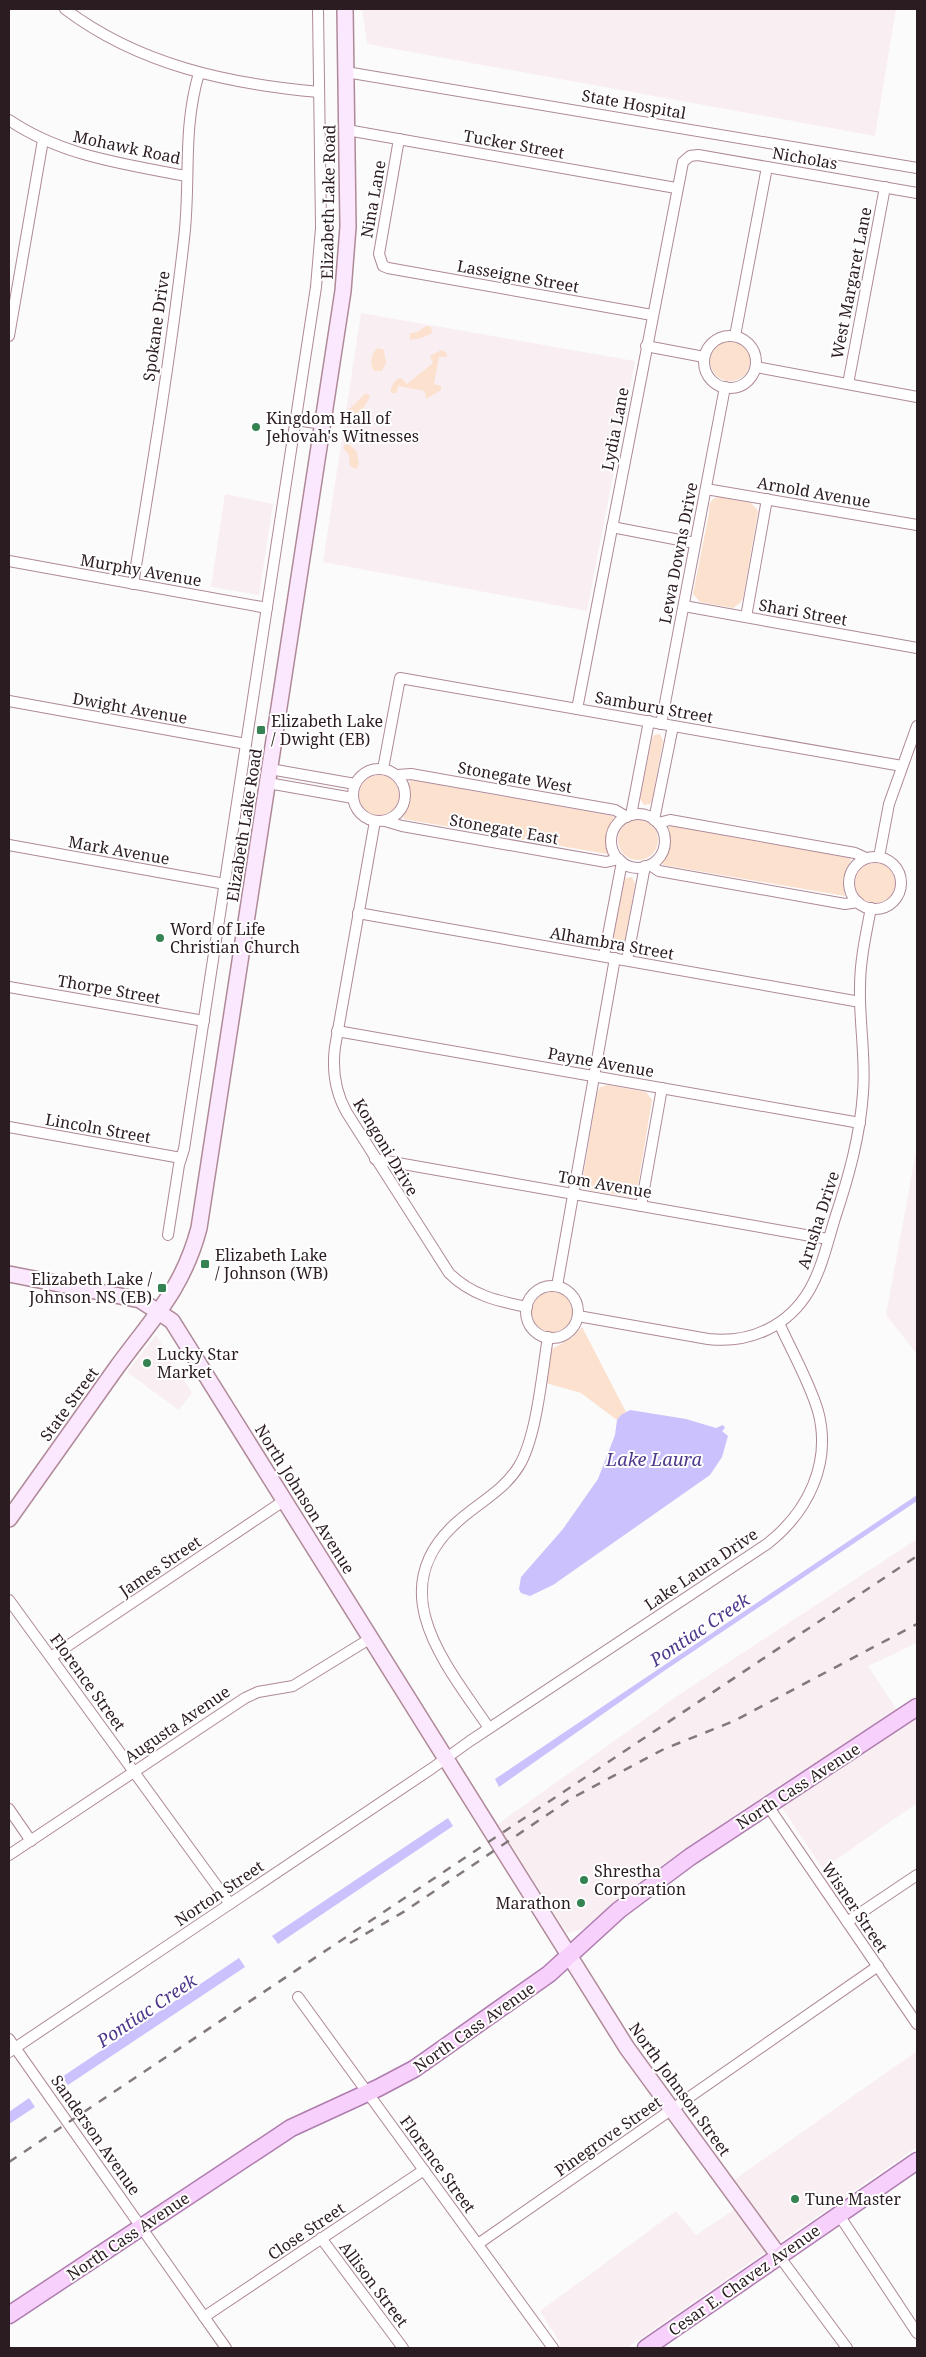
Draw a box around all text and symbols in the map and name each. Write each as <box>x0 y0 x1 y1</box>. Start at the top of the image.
street label: State Hospital <box>580 84 688 124</box>
street label: Elizabeth Lake Road <box>316 124 340 280</box>
street label: Tucker Street <box>462 124 566 164</box>
street label: Mohawk Road <box>71 125 183 169</box>
street label: Nicholas <box>771 141 839 175</box>
street label: Nina Lane <box>355 158 391 240</box>
street label: West Margaret Lane <box>825 205 877 361</box>
street label: Lasseigne Street <box>455 254 581 298</box>
street label: Spokane Drive <box>137 269 175 383</box>
street label: Lydia Lane <box>596 385 634 473</box>
place label: Kingdom Hall of Jehovah's Witnesses <box>265 407 419 447</box>
marker: Kingdom Hall of Jehovah's Witnesses <box>250 421 262 433</box>
street label: Arnold Avenue <box>756 471 872 513</box>
street label: Lewa Downs Drive <box>653 480 703 626</box>
street label: Murphy Avenue <box>79 549 203 591</box>
street label: Shari Street <box>757 593 849 631</box>
street label: Samburu Street <box>593 686 715 728</box>
street label: Dwight Avenue <box>71 687 189 729</box>
place label: Elizabeth Lake / Dwight (EB) <box>271 710 383 750</box>
marker: Elizabeth Lake / Dwight (EB) <box>255 724 267 736</box>
street label: Elizabeth Lake Road <box>221 747 267 903</box>
street label: Stonegate West <box>456 756 574 798</box>
street label: Stonegate East <box>448 809 561 849</box>
street label: Mark Avenue <box>67 830 171 870</box>
place label: Word of Life Christian Church <box>170 918 300 958</box>
street label: Alhambra Street <box>548 921 676 965</box>
marker: Word of Life Christian Church <box>154 932 166 944</box>
street label: Thorpe Street <box>56 969 162 1009</box>
street label: Payne Avenue <box>546 1042 656 1082</box>
street label: Kongoni Drive <box>348 1094 424 1200</box>
street label: Lincoln Street <box>44 1108 153 1148</box>
street label: Tom Avenue <box>556 1165 654 1203</box>
street label: Arusha Drive <box>792 1168 844 1272</box>
place label: Elizabeth Lake / Johnson (WB) <box>215 1244 328 1284</box>
marker: Elizabeth Lake / Johnson (WB) <box>199 1258 211 1270</box>
place label: Elizabeth Lake / Johnson NS (EB) <box>28 1268 152 1308</box>
marker: Elizabeth Lake / Johnson NS (EB) <box>156 1282 168 1294</box>
place label: Lucky Star Market <box>157 1343 239 1383</box>
marker: Lucky Star Market <box>141 1357 153 1369</box>
street label: State Street <box>35 1362 103 1445</box>
street label: North Johnson Avenue <box>250 1420 360 1578</box>
water label: Lake Laura <box>605 1447 703 1471</box>
street label: Lake Laura Drive <box>640 1523 762 1615</box>
street label: James Street <box>114 1530 206 1602</box>
water label: Pontiac Creek <box>644 1586 755 1672</box>
street label: Florence Street <box>45 1629 131 1735</box>
street label: Augusta Avenue <box>120 1680 234 1768</box>
street label: North Cass Avenue <box>732 1738 864 1834</box>
street label: Norton Street <box>170 1855 268 1931</box>
street label: Wisner Street <box>817 1858 893 1957</box>
place label: Shrestha Corporation <box>594 1860 686 1900</box>
marker: Shrestha Corporation <box>578 1874 590 1886</box>
place label: Marathon <box>495 1892 571 1914</box>
marker: Marathon <box>575 1897 587 1909</box>
water label: Pontiac Creek <box>91 1967 202 2053</box>
street label: North Cass Avenue <box>409 1977 539 2077</box>
street label: North Johnson Street <box>624 2018 736 2160</box>
street label: Sanderson Avenue <box>46 2070 146 2200</box>
street label: Pinegrove Street <box>550 2091 666 2181</box>
street label: Florence Street <box>395 2111 481 2217</box>
street label: North Cass Avenue <box>62 2187 194 2285</box>
place label: Tune Master <box>805 2188 901 2210</box>
marker: Tune Master <box>789 2193 801 2205</box>
street label: Close Street <box>263 2197 349 2265</box>
street label: Cesar E. Chavez Avenue <box>664 2219 824 2341</box>
street label: Allison Street <box>335 2237 414 2332</box>

